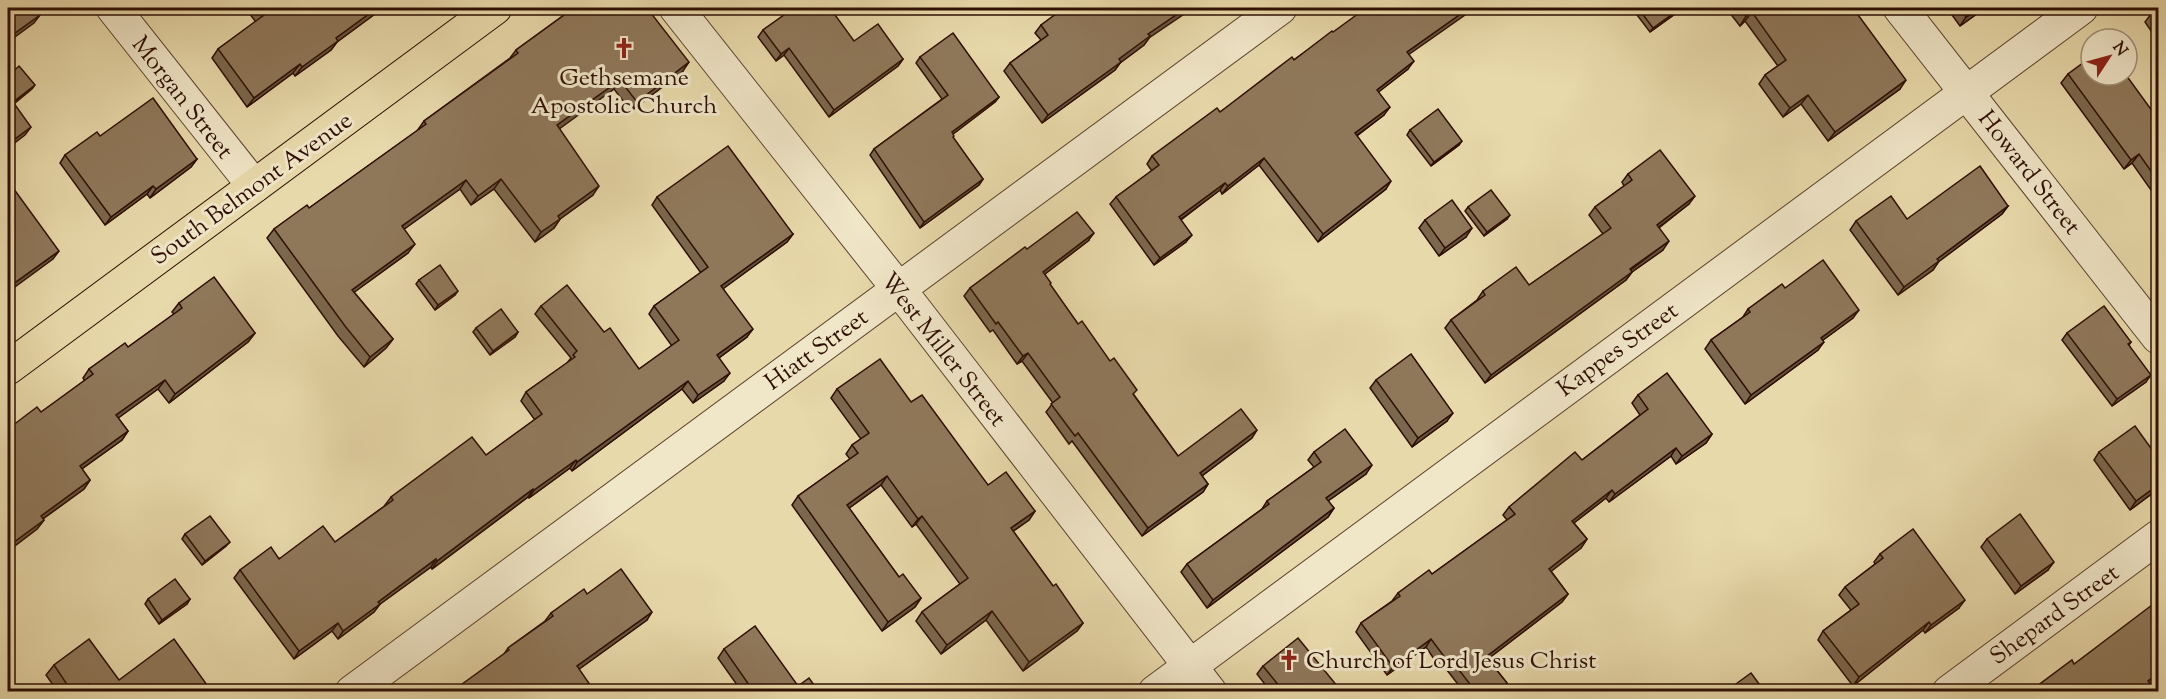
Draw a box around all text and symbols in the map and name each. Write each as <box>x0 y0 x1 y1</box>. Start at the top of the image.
north arrow <box>2079 27 2139 87</box>
street label: Morgan Street <box>123 30 240 167</box>
church icon: Gethsemane Apostolic Church <box>612 36 636 60</box>
text: N <box>2106 38 2132 62</box>
place label: Gethsemane Apostolic Church <box>531 62 717 124</box>
street label: Howard Street <box>1969 104 2088 243</box>
street label: South Belmont Avenue <box>144 105 360 274</box>
street label: West Miller Street <box>871 266 1014 435</box>
street label: Kappes Street <box>1551 295 1686 406</box>
street label: Hiatt Street <box>759 302 876 400</box>
street label: Shepard Street <box>1983 557 2127 674</box>
place label: Church of Lord Jesus Christ <box>1306 645 1596 679</box>
church icon: Church of Lord Jesus Christ <box>1277 648 1301 672</box>

